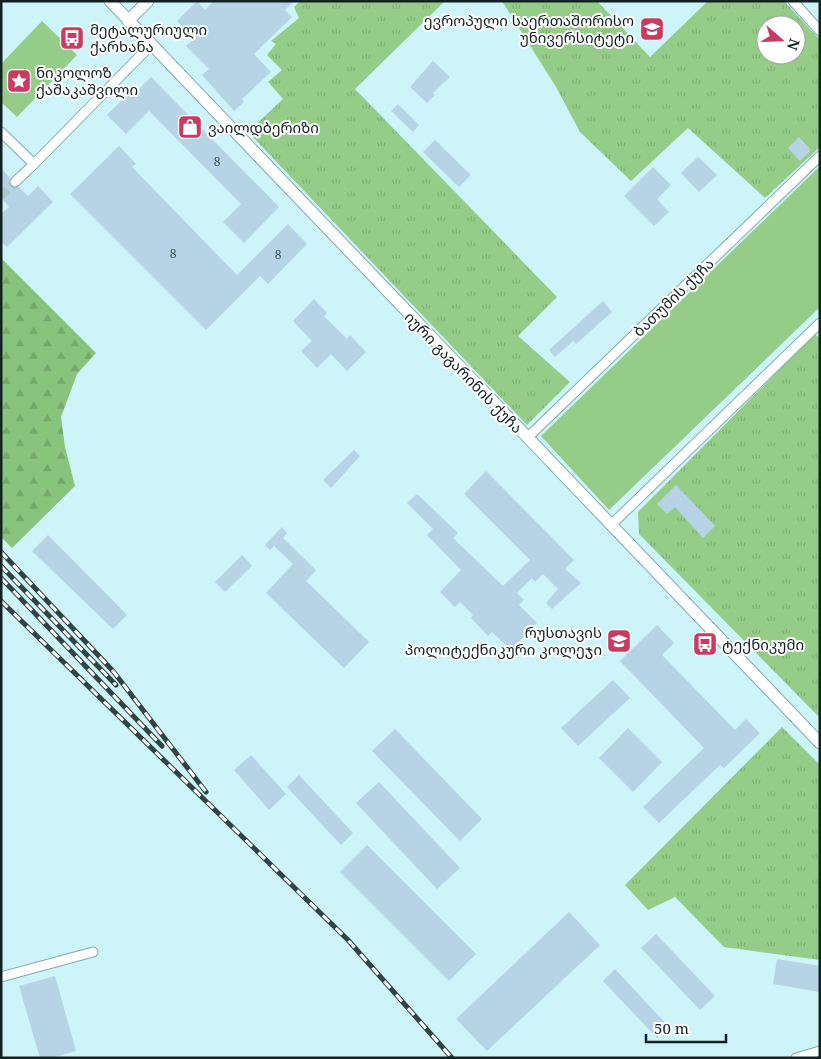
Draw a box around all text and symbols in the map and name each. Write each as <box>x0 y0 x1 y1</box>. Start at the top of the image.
place label: ევროპული საერთაშორისო უნივერსიტეტი <box>424 10 634 47</box>
north arrow <box>756 15 806 65</box>
school or university icon: ევროპული საერთაშორისო უნივერსიტეტი <box>639 16 665 42</box>
place label: მეტალურიული ქარხანა <box>90 19 207 56</box>
bus stop icon: მეტალურიული ქარხანა <box>59 25 85 51</box>
text: N <box>783 36 805 53</box>
place label: ნიკოლოზ ქაშაკაშვილი <box>36 62 138 99</box>
place icon: ნიკოლოზ ქაშაკაშვილი <box>6 68 32 94</box>
shop icon: ვაილდბერიზი <box>177 114 203 140</box>
place label: ვაილდბერიზი <box>208 117 319 137</box>
house number: 8 <box>214 153 221 170</box>
house number: 8 <box>170 245 177 262</box>
house number: 8 <box>275 246 282 263</box>
street label: ბათუმის ქუჩა <box>628 253 718 341</box>
street label: იური გაგარინის ქუჩა <box>401 307 527 437</box>
place label: რუსთავის პოლიტექნიკური კოლეჯი <box>405 622 602 659</box>
school or university icon: რუსთავის პოლიტექნიკური კოლეჯი <box>606 628 632 654</box>
bus stop icon: ტექნიკუმი <box>692 631 718 657</box>
place label: ტექნიკუმი <box>722 634 804 654</box>
scale bar <box>646 1012 726 1044</box>
text: 50 m <box>654 1018 689 1038</box>

